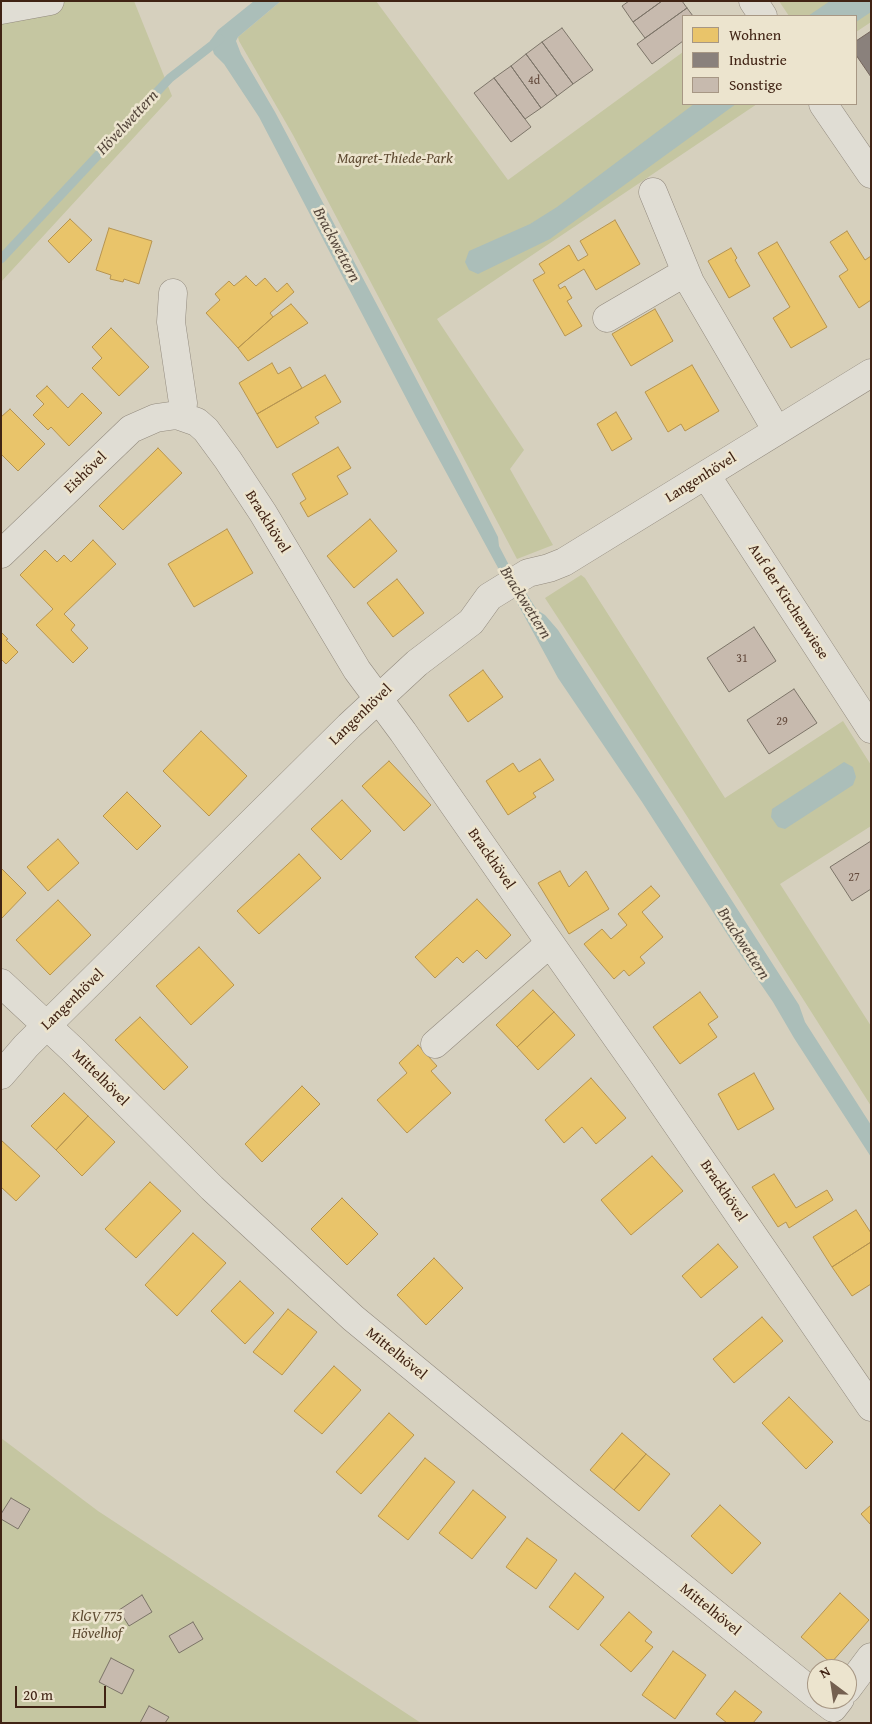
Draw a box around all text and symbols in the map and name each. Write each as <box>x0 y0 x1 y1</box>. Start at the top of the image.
legend <box>682 15 857 105</box>
text: Wohnen <box>729 24 781 45</box>
text: Industrie <box>729 49 787 70</box>
house number: 4d <box>528 74 540 88</box>
text: Sonstige <box>729 74 782 95</box>
water label: Hövelwettern <box>93 87 163 159</box>
park label: Magret-Thiede-Park <box>337 150 453 168</box>
water label: Brackwettern <box>308 204 364 286</box>
street label: Eishövel <box>61 448 111 498</box>
street label: Langenhövel <box>662 449 740 507</box>
street label: Brackhövel <box>241 488 293 556</box>
street label: Auf der Kirchenwiese <box>744 541 832 663</box>
water label: Brackwettern <box>495 563 555 643</box>
house number: 31 <box>736 652 748 666</box>
street label: Langenhövel <box>326 681 396 749</box>
house number: 29 <box>776 715 788 729</box>
street label: Brackhövel <box>464 825 518 893</box>
house number: 27 <box>848 871 860 885</box>
water label: Brackwettern <box>713 904 773 984</box>
street label: Langenhövel <box>38 966 108 1034</box>
street label: Mittelhövel <box>68 1046 132 1110</box>
street label: Brackhövel <box>696 1157 750 1225</box>
street label: Mittelhövel <box>362 1324 430 1384</box>
street label: Mittelhövel <box>676 1580 744 1640</box>
park label: KlGV 775 Hövelhof <box>72 1608 122 1643</box>
north arrow <box>807 1659 857 1709</box>
text: N <box>816 1661 834 1683</box>
scale bar <box>18 1676 109 1708</box>
text: 20 m <box>23 1684 53 1705</box>

